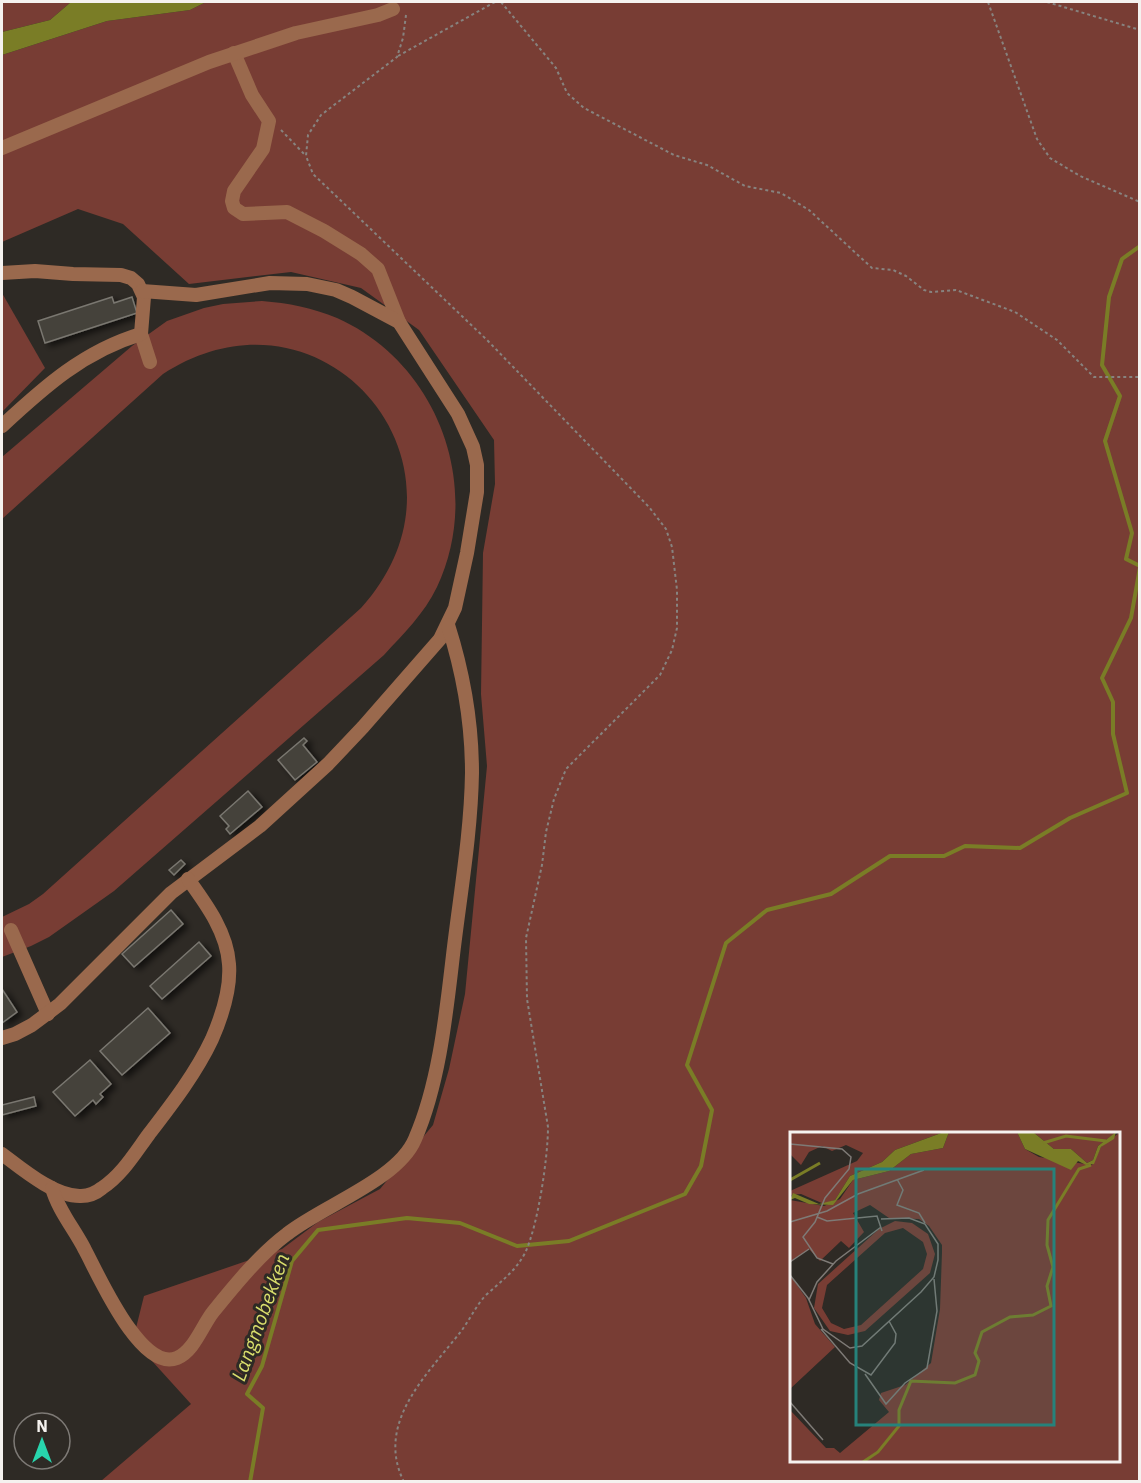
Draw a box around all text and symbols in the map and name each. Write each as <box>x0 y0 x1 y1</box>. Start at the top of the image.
inset map <box>790 1132 1120 1462</box>
water label: Langmobekken <box>224 1249 296 1385</box>
north arrow <box>12 1411 72 1471</box>
text: N <box>36 1416 48 1436</box>

